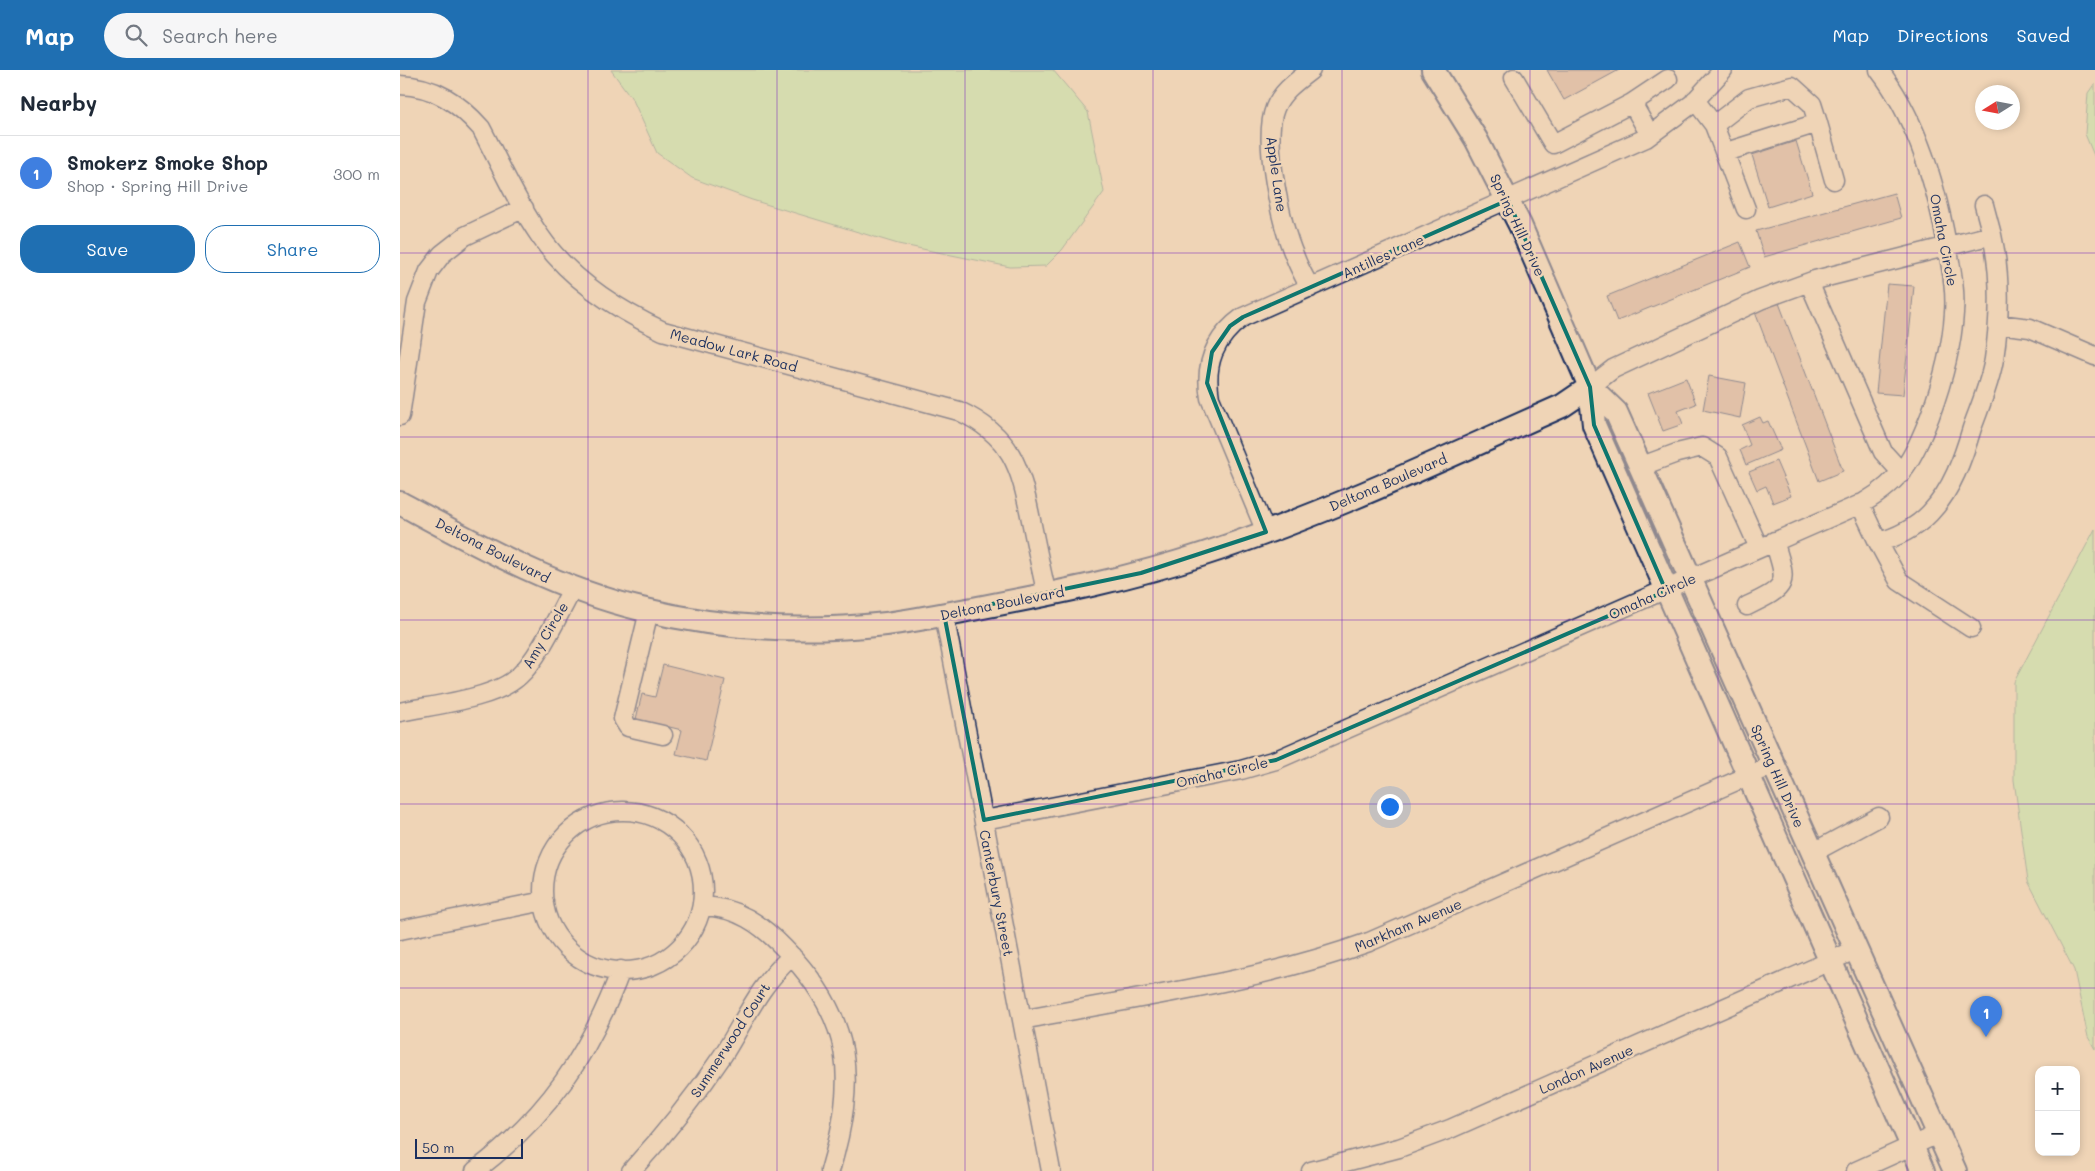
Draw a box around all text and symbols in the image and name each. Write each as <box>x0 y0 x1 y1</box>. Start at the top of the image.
search box <box>104 13 454 58</box>
text: Map <box>25 20 74 51</box>
icon: search <box>122 21 150 49</box>
text: Search here <box>162 23 278 48</box>
text: Map <box>1832 23 1869 47</box>
text: Directions <box>1897 23 1989 47</box>
text: Saved <box>2017 23 2070 47</box>
north arrow <box>1975 85 2020 130</box>
text: Nearby <box>20 89 97 116</box>
street label: Apple Lane <box>1262 135 1292 213</box>
text: Smokerz Smoke Shop <box>67 150 268 175</box>
text: 1 <box>32 163 40 184</box>
text: 300 m <box>333 163 380 184</box>
street label: Spring Hill Drive <box>1486 171 1550 279</box>
text: Shop · Spring Hill Drive <box>67 175 248 196</box>
street label: Omaha Circle <box>1926 192 1962 288</box>
button: Save <box>20 225 195 273</box>
button: Share <box>205 225 380 273</box>
street label: Antilles Lane <box>1339 230 1427 282</box>
street label: Meadow Lark Road <box>668 324 800 376</box>
street label: Deltona Boulevard <box>1326 449 1450 515</box>
street label: Deltona Boulevard <box>433 513 554 587</box>
street label: Omaha Circle <box>1605 568 1699 624</box>
street label: Deltona Boulevard <box>938 582 1066 624</box>
street label: Amy Circle <box>518 598 572 672</box>
street label: Spring Hill Drive <box>1747 721 1809 831</box>
street label: Omaha Circle <box>1174 752 1270 792</box>
your location <box>1377 794 1403 820</box>
street label: Canterbury Street <box>975 828 1019 958</box>
street label: Markham Avenue <box>1351 894 1465 956</box>
street label: Summerwood Court <box>686 979 774 1101</box>
pin: 1 <box>1970 996 2002 1037</box>
street label: London Avenue <box>1536 1040 1636 1098</box>
map controls <box>2035 1066 2080 1156</box>
button: + <box>2035 1066 2080 1111</box>
button: − <box>2035 1111 2080 1156</box>
scale bar <box>415 1136 522 1159</box>
text: 50 m <box>422 1138 454 1157</box>

